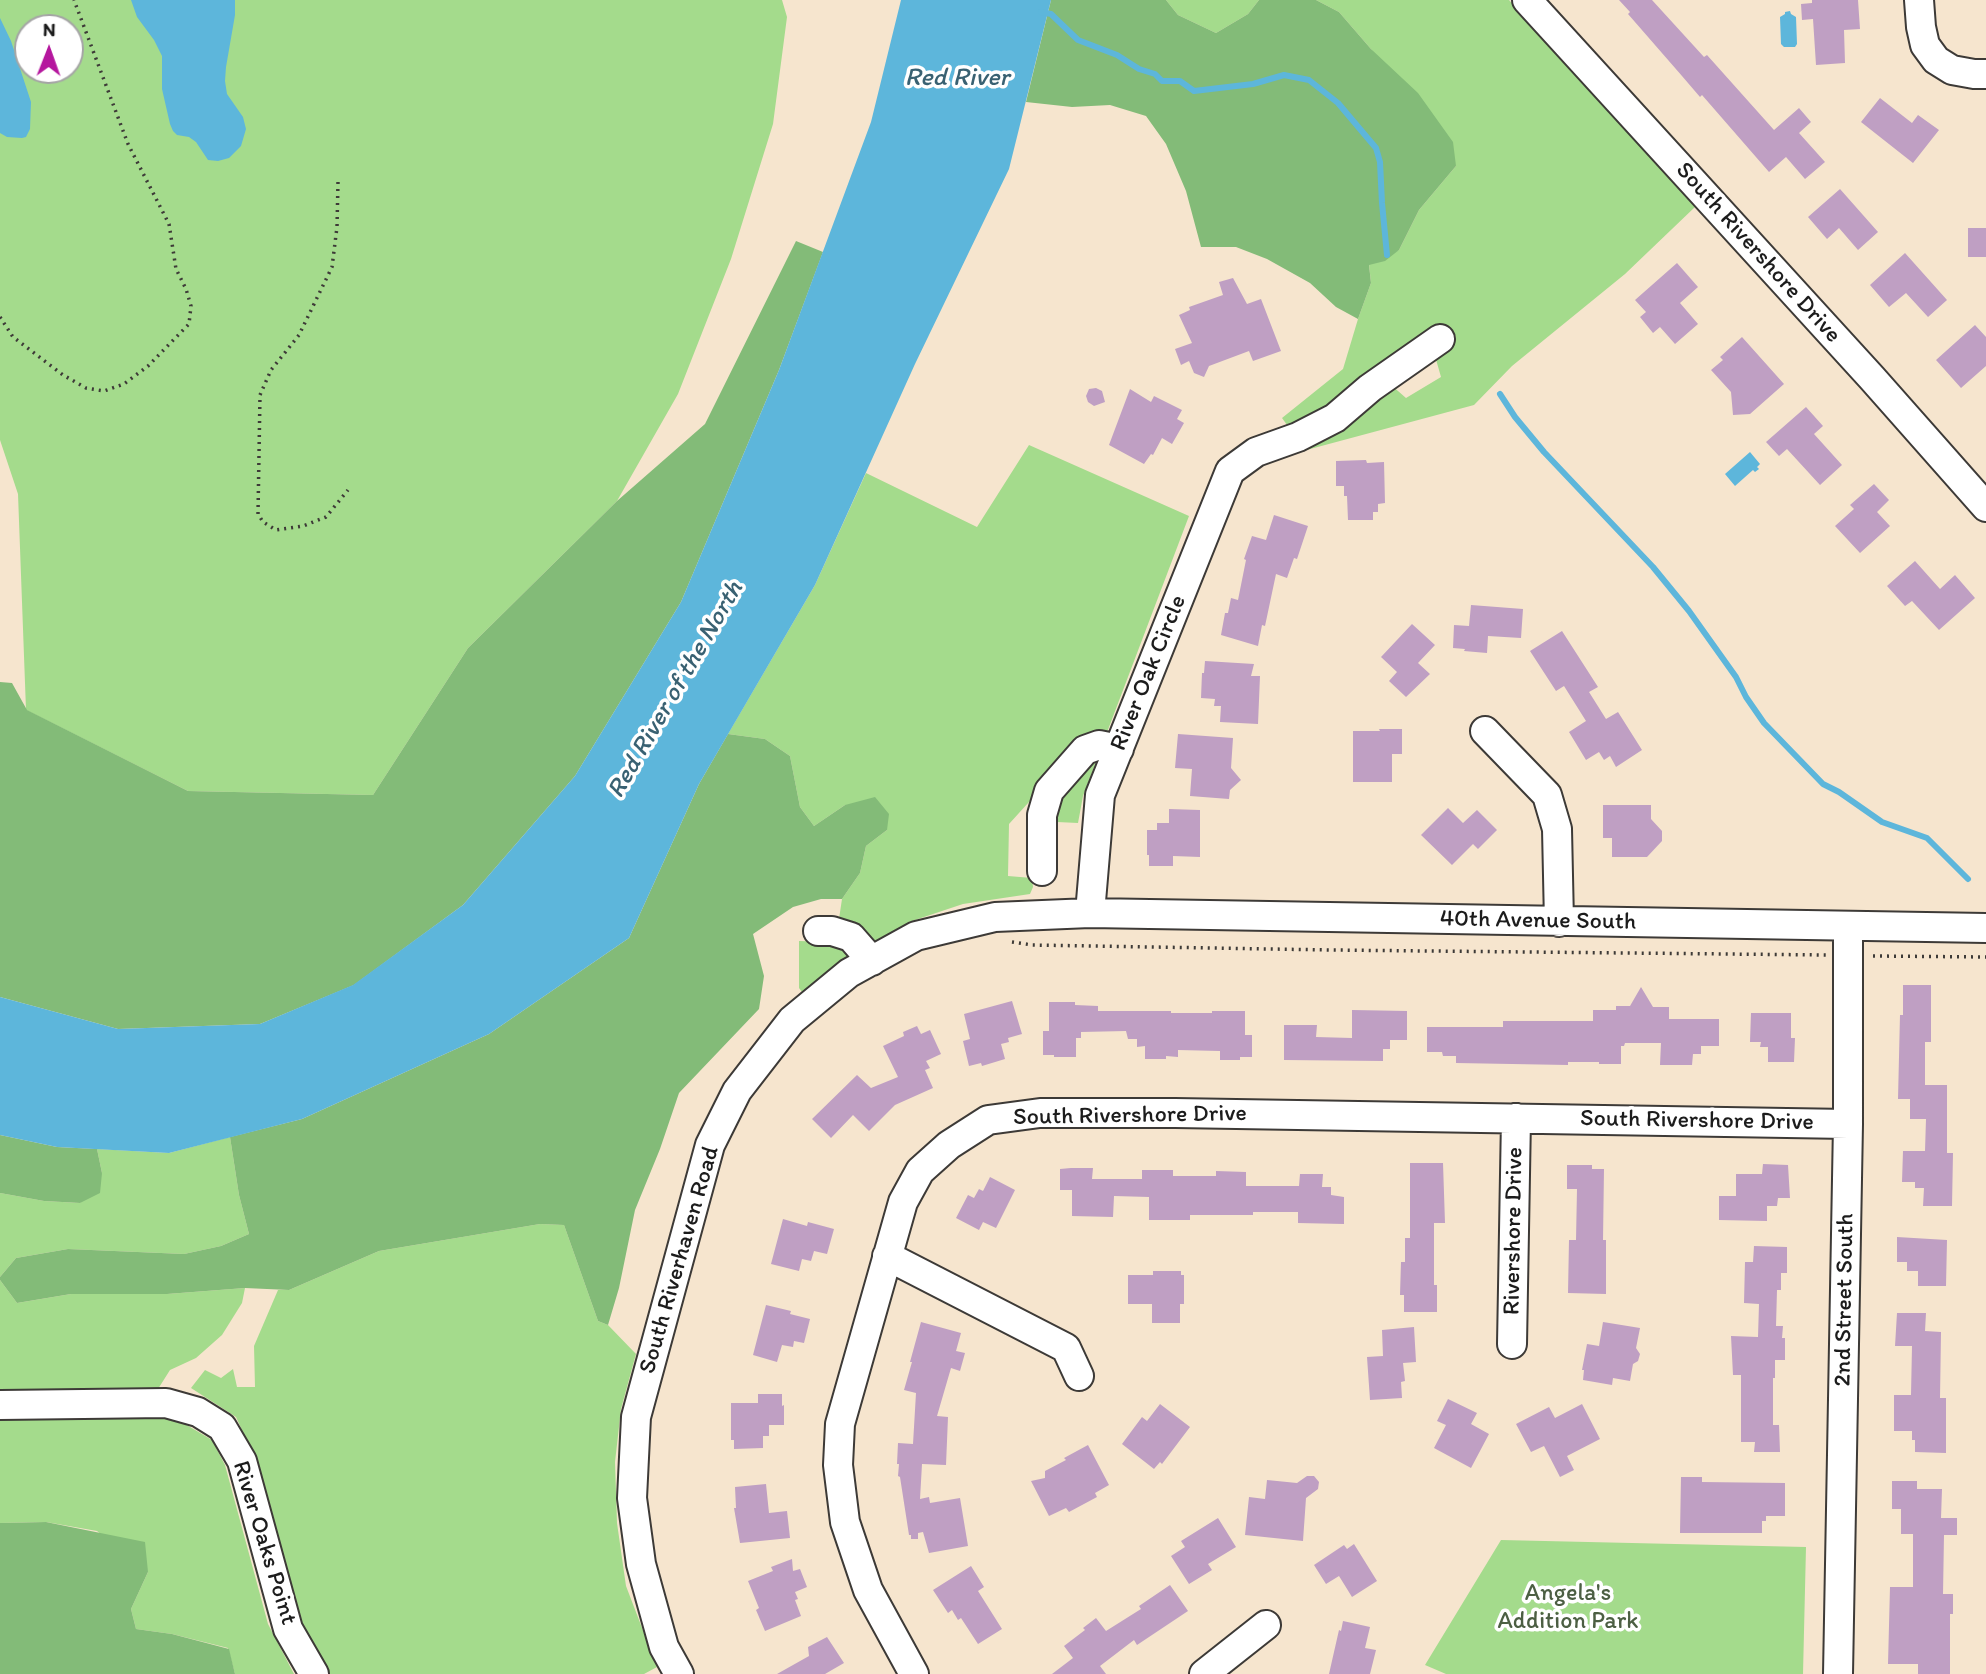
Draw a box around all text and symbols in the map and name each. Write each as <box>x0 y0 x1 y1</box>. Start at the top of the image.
north arrow <box>14 14 84 84</box>
text: N <box>43 18 56 41</box>
water label: Red River <box>905 62 1009 94</box>
street label: South Rivershore Drive <box>1669 157 1847 349</box>
water label: Red River of the North <box>601 576 751 804</box>
street label: River Oak Circle <box>1105 591 1193 755</box>
street label: 40th Avenue South <box>1440 905 1636 937</box>
street label: South Rivershore Drive <box>1013 1100 1247 1132</box>
street label: South Rivershore Drive <box>1580 1105 1814 1137</box>
street label: South Riverhaven Road <box>634 1143 726 1377</box>
street label: Rivershore Drive <box>1498 1147 1530 1315</box>
street label: 2nd Street South <box>1829 1213 1861 1387</box>
street label: River Oaks Point <box>225 1458 303 1628</box>
park label: Angela's Addition Park <box>1497 1580 1639 1636</box>

